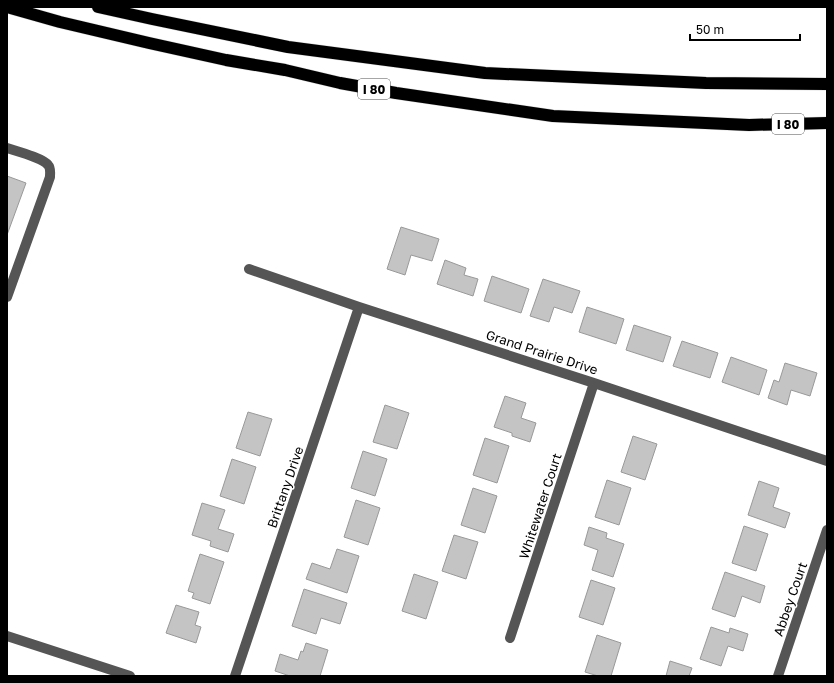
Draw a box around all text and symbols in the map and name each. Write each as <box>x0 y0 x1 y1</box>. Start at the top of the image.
scale bar <box>690 16 800 42</box>
text: 50 m <box>696 22 724 37</box>
road number: I 80 <box>358 79 390 99</box>
road number: I 80 <box>772 114 804 134</box>
street label: Grand Prairie Drive <box>484 326 600 378</box>
street label: Brittany Drive <box>264 444 306 530</box>
street label: Whitewater Court <box>515 451 565 561</box>
street label: Abbey Court <box>770 560 810 638</box>

